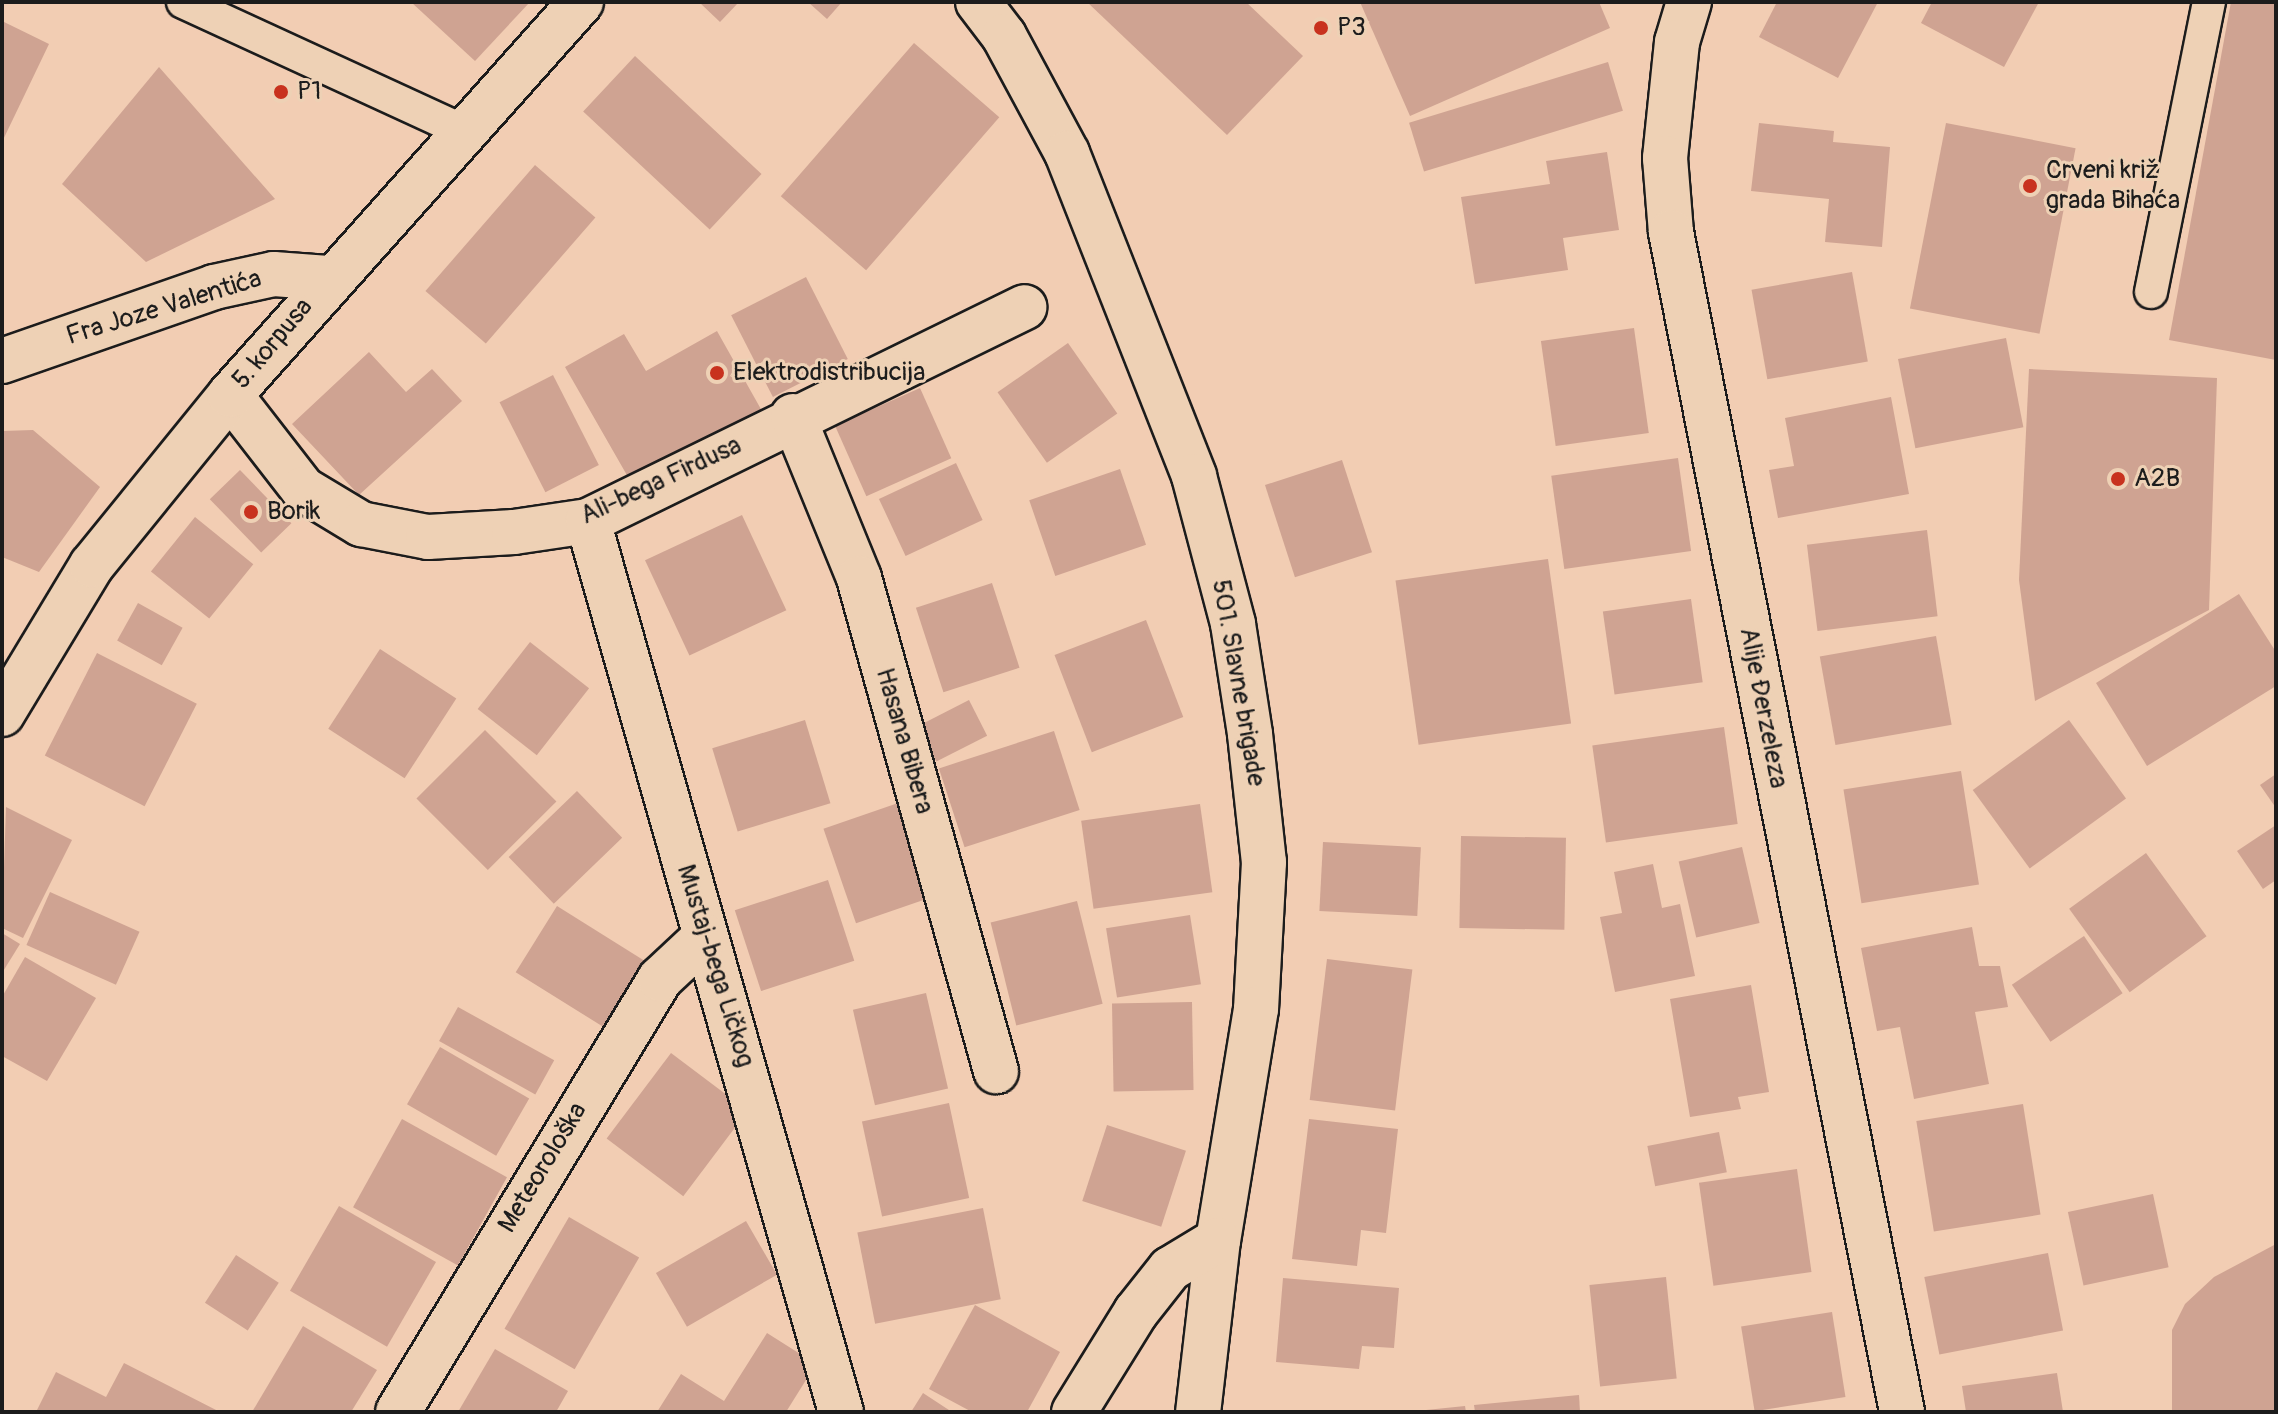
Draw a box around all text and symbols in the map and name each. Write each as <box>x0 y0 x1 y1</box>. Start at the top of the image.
place label: P3 <box>1337 12 1366 44</box>
marker: P3 <box>1312 19 1330 37</box>
place label: P1 <box>297 76 322 108</box>
marker: P1 <box>272 83 290 101</box>
place label: Crveni križ grada Bihaća <box>2046 155 2180 216</box>
marker: Crveni križ grada Bihaća <box>2021 177 2039 195</box>
street label: Fra Joze Valentića <box>63 263 265 353</box>
street label: 5. korpusa <box>226 292 320 396</box>
place label: Elektrodistribucija <box>733 357 925 389</box>
marker: Elektrodistribucija <box>708 364 726 382</box>
street label: Ali-bega Firdusa <box>576 430 746 532</box>
place label: A2B <box>2134 463 2180 495</box>
marker: A2B <box>2109 470 2127 488</box>
place label: Borik <box>267 496 320 528</box>
marker: Borik <box>242 503 260 521</box>
street label: 501. Slavne brigade <box>1204 577 1272 789</box>
street label: Alije Đerzeleza <box>1732 625 1794 791</box>
street label: Hasana Bibera <box>868 664 940 818</box>
street label: Mustaj-bega Ličkog <box>669 861 761 1071</box>
street label: Meteorološka <box>492 1097 594 1239</box>

